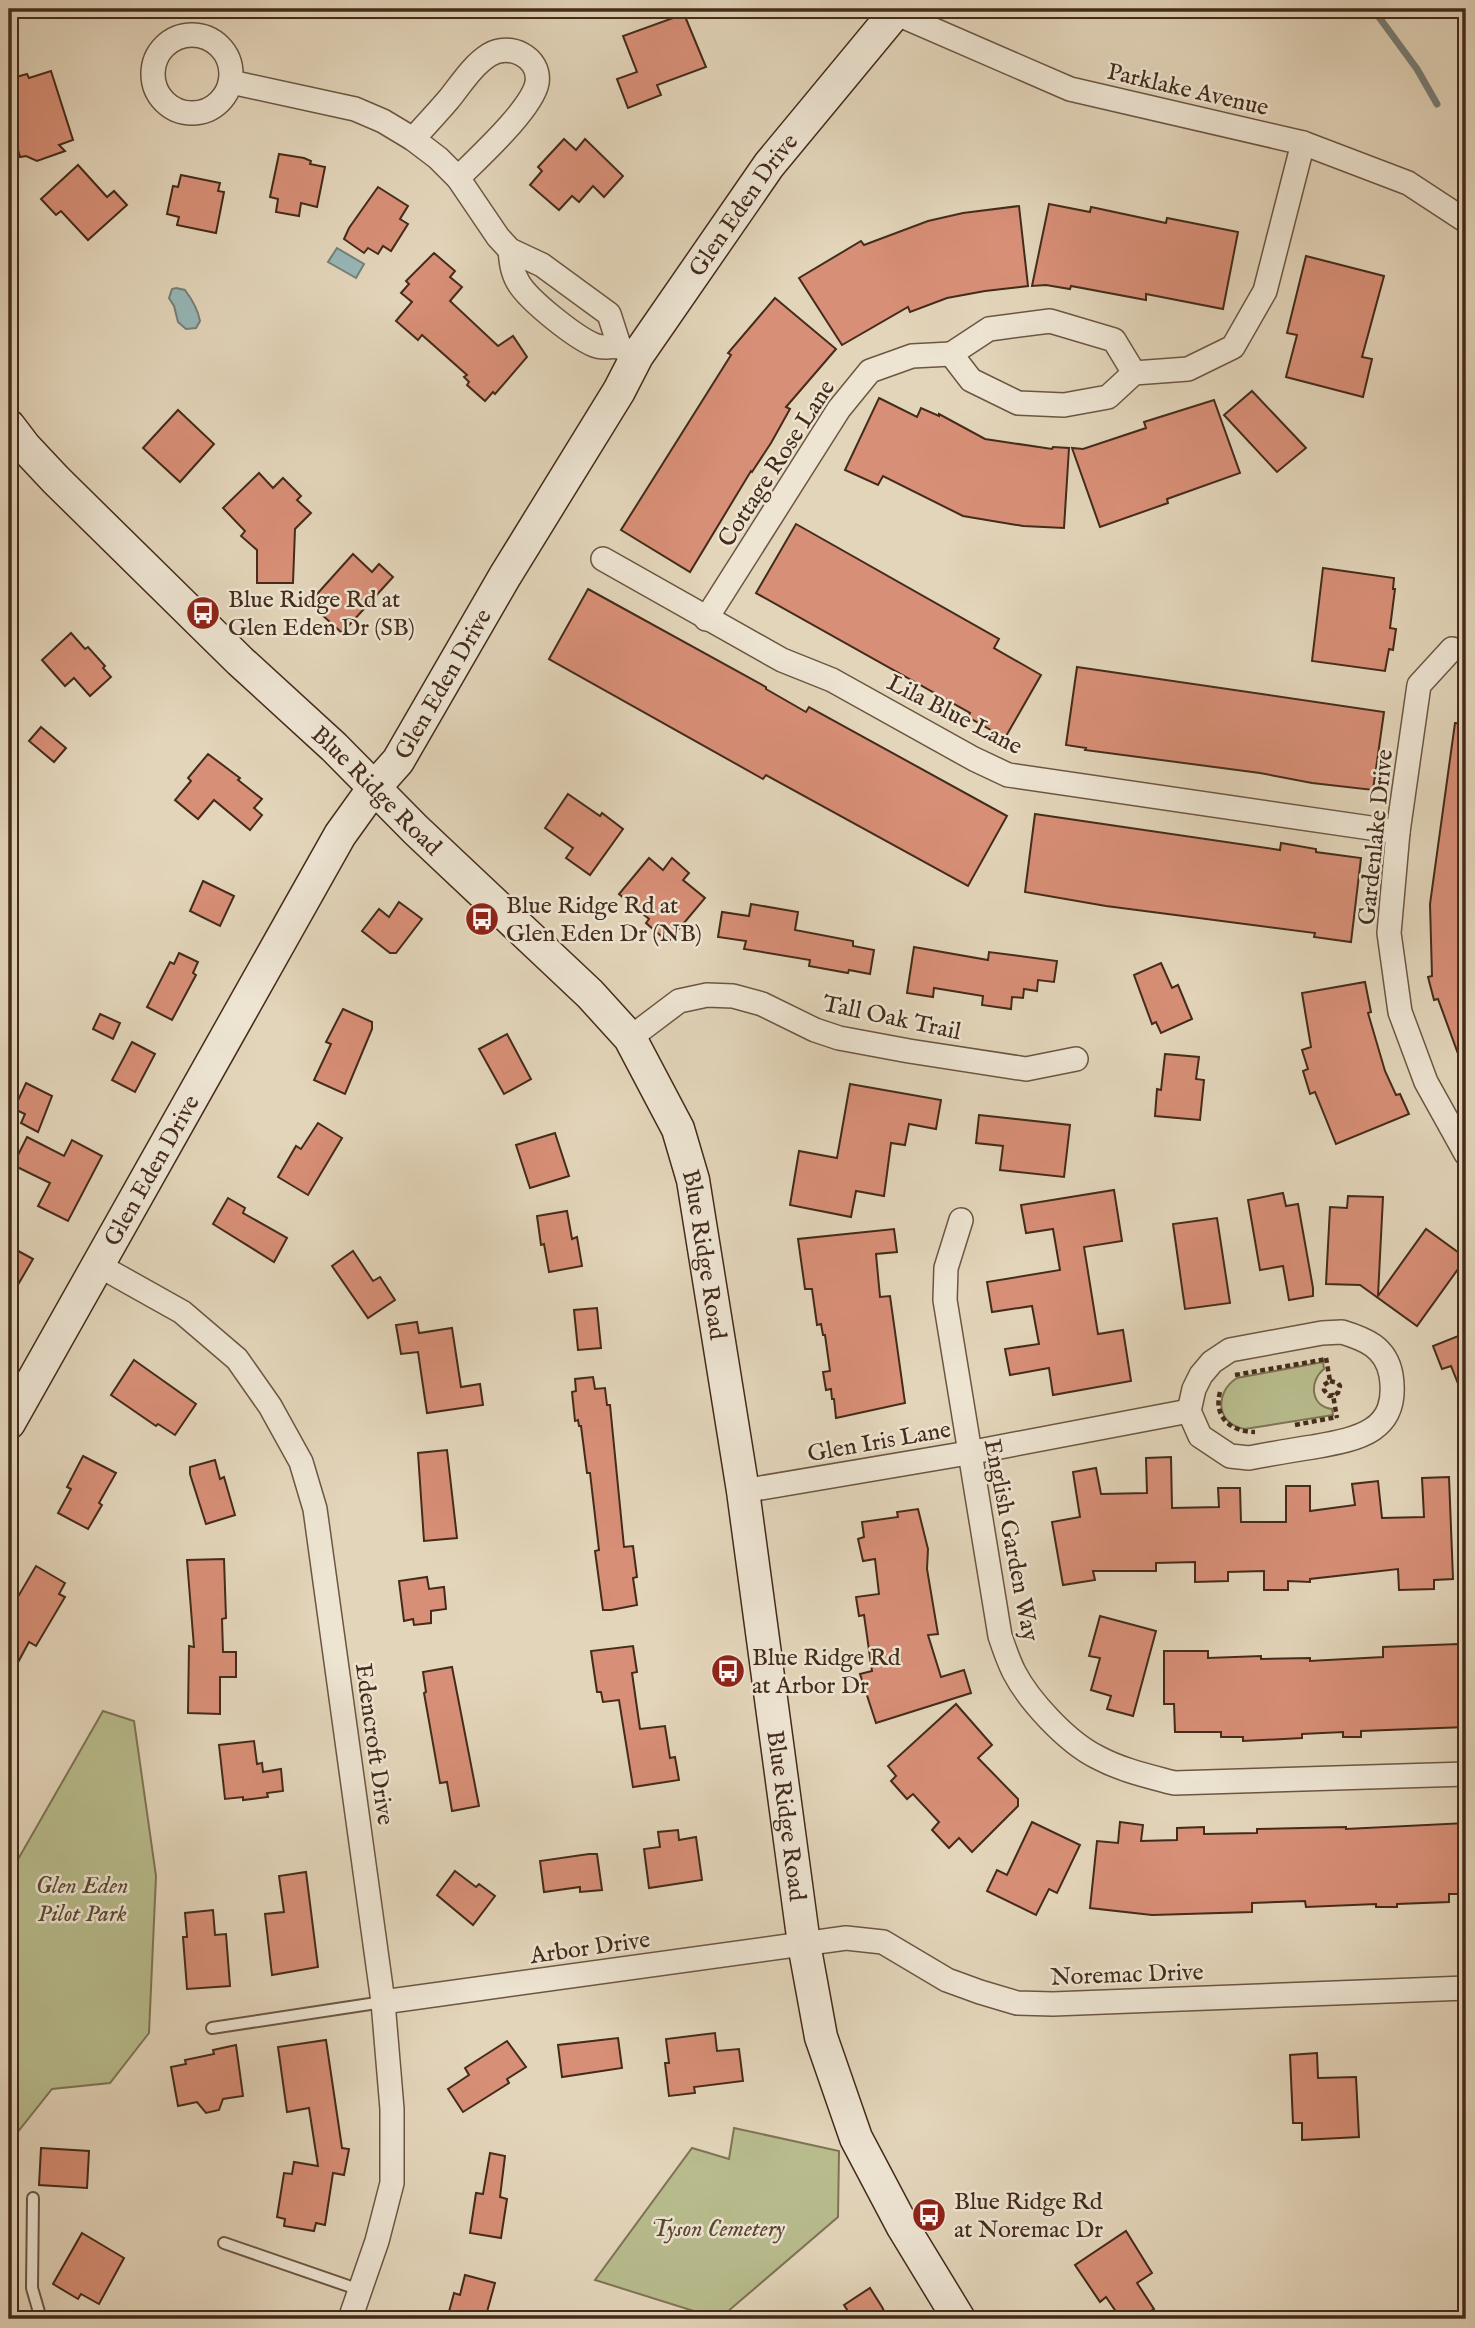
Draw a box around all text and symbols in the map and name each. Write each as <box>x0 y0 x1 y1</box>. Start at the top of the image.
street label: Parklake Avenue <box>1104 57 1271 124</box>
street label: Glen Eden Drive <box>682 128 806 283</box>
street label: Cottage Rose Lane <box>712 374 843 553</box>
place label: Blue Ridge Rd at Glen Eden Dr (SB) <box>228 585 415 644</box>
bus stop icon: Blue Ridge Rd at Glen Eden Dr (SB) <box>184 594 222 632</box>
street label: Glen Eden Drive <box>388 604 500 766</box>
street label: Lila Blue Lane <box>881 668 1027 763</box>
street label: Blue Ridge Road <box>304 720 448 863</box>
street label: Gardenlake Drive <box>1352 748 1401 927</box>
place label: Blue Ridge Rd at Glen Eden Dr (NB) <box>506 891 702 950</box>
bus stop icon: Blue Ridge Rd at Glen Eden Dr (NB) <box>463 900 501 938</box>
street label: Tall Oak Trail <box>820 989 964 1048</box>
street label: Glen Eden Drive <box>98 1090 208 1252</box>
street label: Blue Ridge Road <box>674 1166 732 1342</box>
street label: Glen Iris Lane <box>805 1415 953 1470</box>
street label: English Garden Way <box>976 1437 1045 1644</box>
place label: Blue Ridge Rd at Arbor Dr <box>752 1643 901 1702</box>
bus stop icon: Blue Ridge Rd at Arbor Dr <box>709 1652 747 1690</box>
street label: Edencroft Drive <box>347 1661 400 1827</box>
street label: Blue Ridge Road <box>758 1729 812 1903</box>
park label: Glen Eden Pilot Park <box>36 1871 128 1930</box>
street label: Arbor Drive <box>527 1925 652 1972</box>
street label: Noremac Drive <box>1050 1957 1204 1994</box>
place label: Blue Ridge Rd at Noremac Dr <box>954 2187 1103 2246</box>
bus stop icon: Blue Ridge Rd at Noremac Dr <box>910 2196 948 2234</box>
park label: Tyson Cemetery <box>651 2214 786 2245</box>

